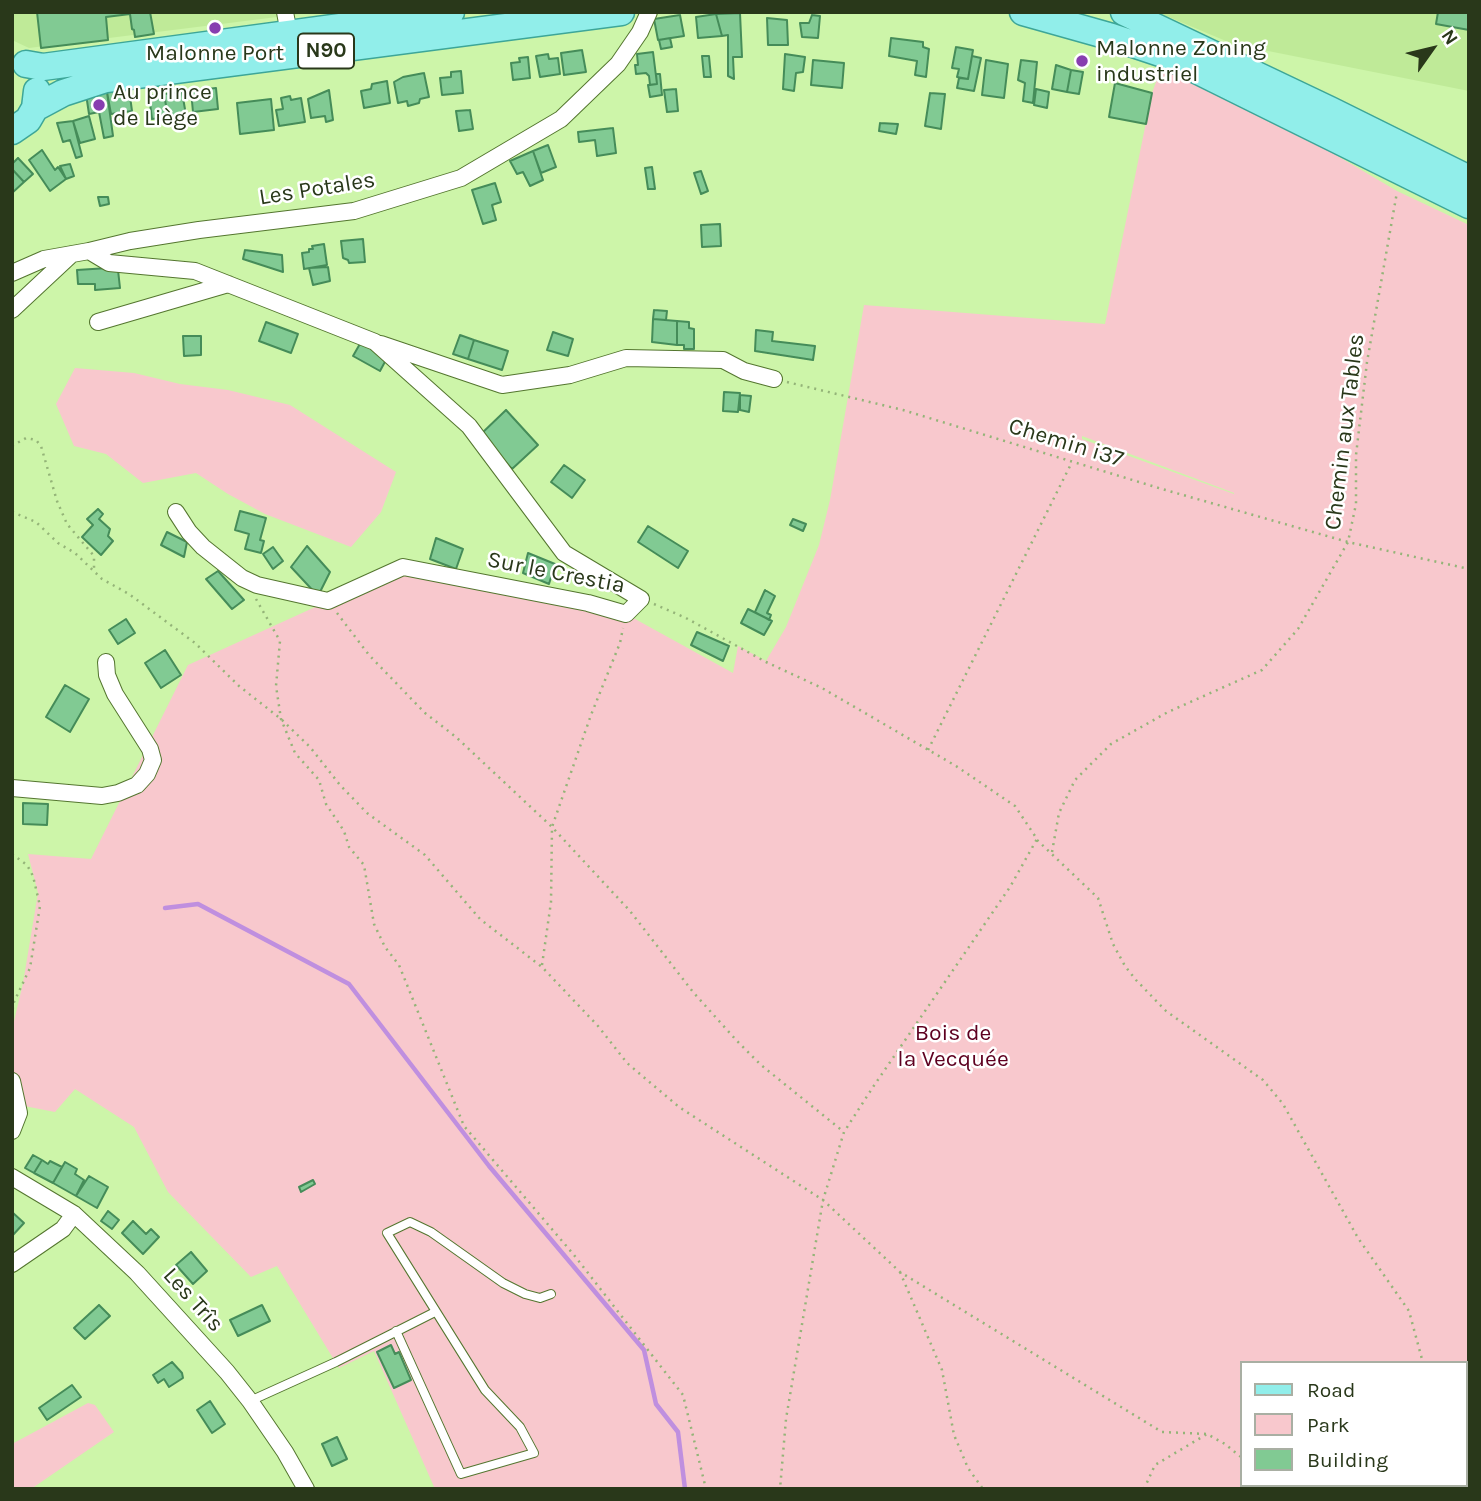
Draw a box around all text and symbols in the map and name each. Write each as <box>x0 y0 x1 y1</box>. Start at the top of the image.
north arrow <box>1397 14 1467 84</box>
marker: Malonne Port <box>207 20 223 36</box>
text: N <box>1436 25 1462 49</box>
road number: N90 <box>298 34 354 68</box>
place label: Malonne Zoning industriel <box>1096 34 1266 88</box>
place label: Malonne Port <box>146 39 284 67</box>
marker: Malonne Zoning industriel <box>1074 53 1090 69</box>
place label: Au prince de Liège <box>113 78 212 132</box>
marker: Au prince de Liège <box>91 97 107 113</box>
street label: Les Potales <box>257 166 377 212</box>
street label: Chemin aux Tables <box>1319 332 1371 532</box>
street label: Chemin i37 <box>1005 412 1127 474</box>
street label: Sur le Crestia <box>485 546 627 600</box>
park label: Bois de la Vecquée <box>897 1019 1009 1073</box>
street label: Les Trîs <box>157 1262 229 1338</box>
legend <box>1240 1361 1467 1487</box>
text: Road <box>1307 1378 1355 1402</box>
text: Park <box>1307 1413 1350 1437</box>
text: Building <box>1307 1448 1388 1472</box>

